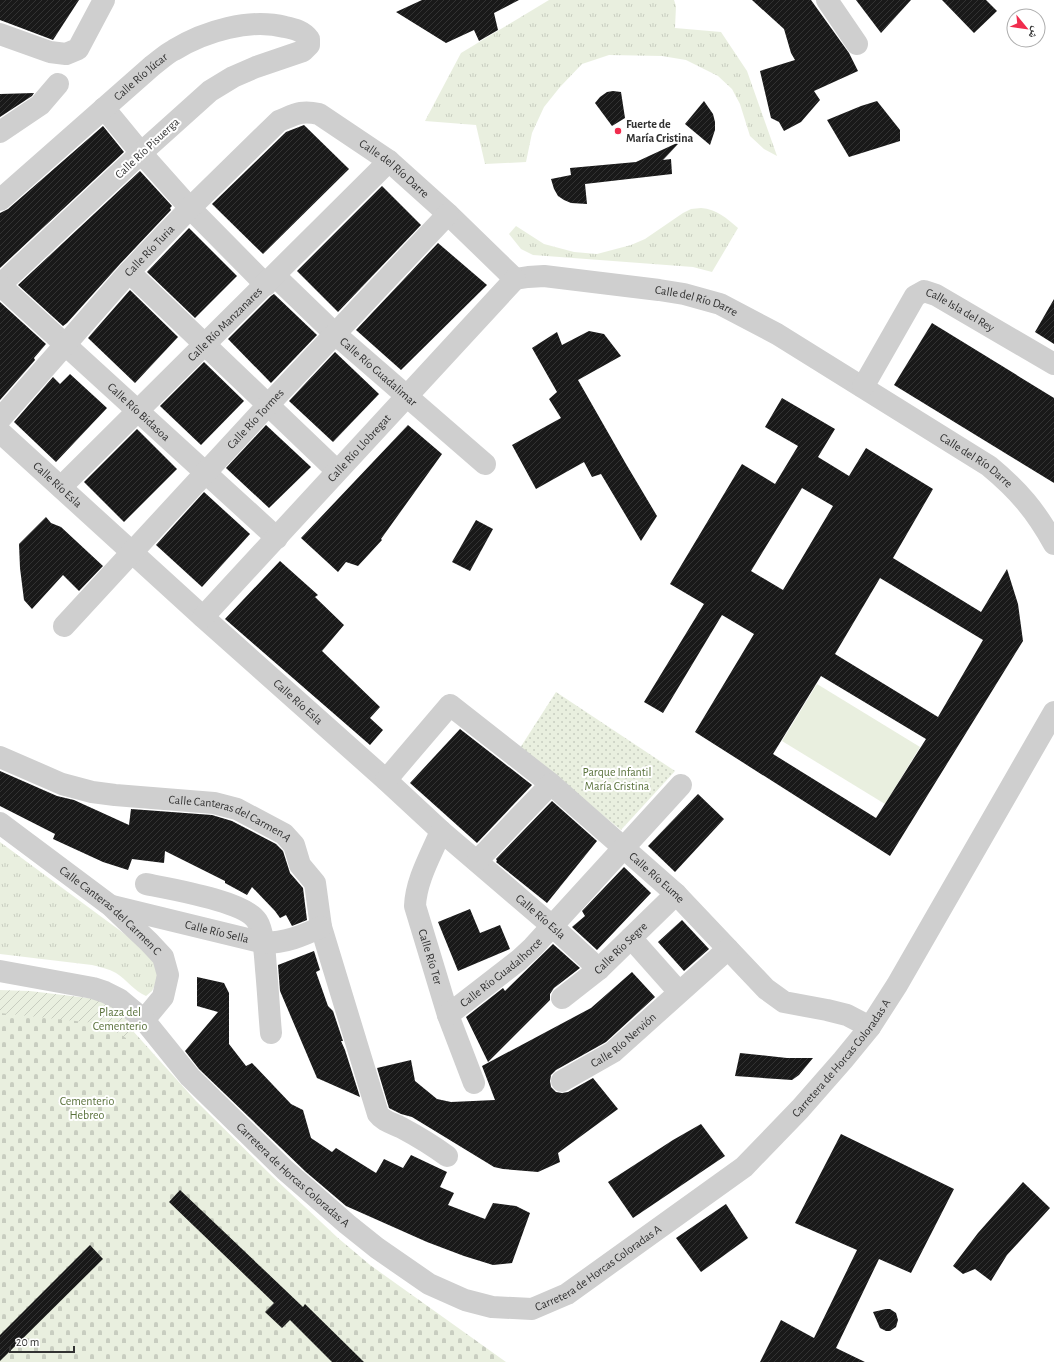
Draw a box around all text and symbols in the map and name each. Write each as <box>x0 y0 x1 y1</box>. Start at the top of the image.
north arrow <box>1006 8 1046 48</box>
text: ش <box>1025 24 1042 41</box>
street label: Calle Río Júcar <box>111 50 170 103</box>
street label: Calle Río Pisuerga <box>113 115 182 181</box>
place label: Fuerte de María Cristina <box>626 118 694 144</box>
marker: Fuerte de María Cristina <box>613 126 623 136</box>
street label: Calle del Río Darre <box>357 137 431 200</box>
street label: Calle Río Turia <box>122 222 177 279</box>
street label: Calle del Río Darre <box>654 284 740 318</box>
street label: Calle Río Manzanares <box>185 285 264 364</box>
street label: Calle Isla del Rey <box>924 286 997 335</box>
street label: Calle Río Guadalimar <box>338 335 420 408</box>
street label: Calle Río Bidasoa <box>105 380 173 443</box>
street label: Calle Río Tormes <box>225 386 286 451</box>
street label: Calle Río Llobregat <box>325 412 393 484</box>
street label: Calle del Río Darre <box>938 431 1015 490</box>
street label: Calle Río Esla <box>31 459 85 510</box>
street label: Calle Río Esla <box>271 677 325 727</box>
park label: Parque Infantil María Cristina <box>583 766 651 792</box>
street label: Calle Canteras del Carmen A <box>168 793 294 844</box>
street label: Calle Río Eume <box>627 850 687 905</box>
street label: Calle Canteras del Carmen C <box>57 864 164 957</box>
street label: Calle Río Esla <box>513 892 568 941</box>
street label: Calle Río Sella <box>184 918 250 945</box>
street label: Calle Río Segre <box>592 920 649 976</box>
street label: Calle Río Ter <box>416 928 444 986</box>
street label: Calle Río Guadalhorce <box>458 935 544 1009</box>
street label: Carretera de Horcas Coloradas A <box>790 997 892 1119</box>
park label: Plaza del Cementerio <box>93 1006 147 1032</box>
street label: Calle Río Nervión <box>588 1011 658 1069</box>
park label: Cementerio Hebreo <box>60 1095 114 1121</box>
street label: Carretera de Horcas Coloradas A <box>234 1120 352 1229</box>
street label: Carretera de Horcas Coloradas A <box>533 1222 663 1313</box>
scale bar <box>10 1328 74 1354</box>
text: 20 m <box>16 1336 39 1348</box>

